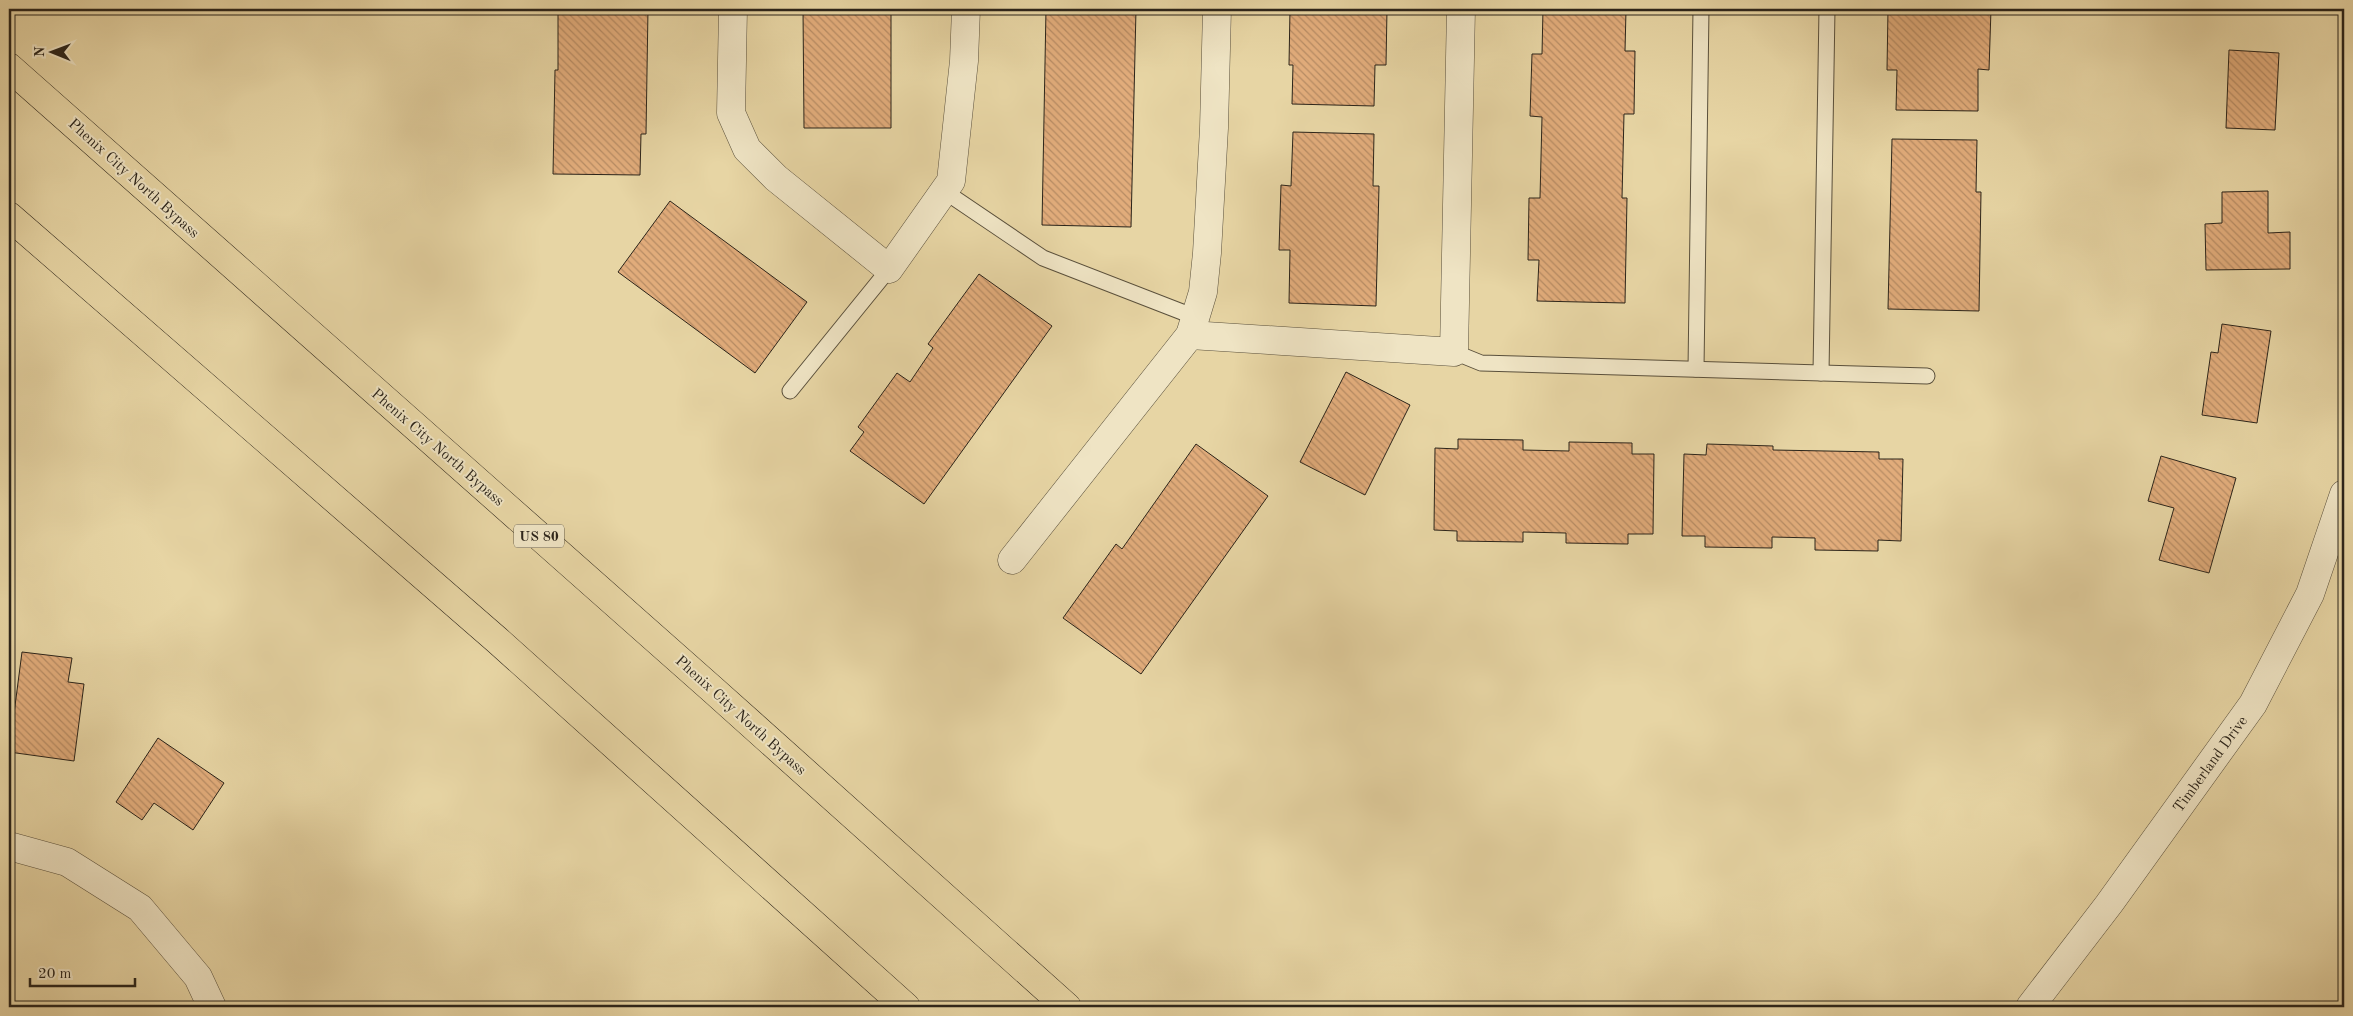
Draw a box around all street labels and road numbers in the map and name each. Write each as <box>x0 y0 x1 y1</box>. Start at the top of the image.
street label: Phenix City North Bypass <box>65 117 201 242</box>
street label: Phenix City North Bypass <box>368 387 506 510</box>
road number: US 80 <box>514 524 564 548</box>
street label: Phenix City North Bypass <box>672 654 808 779</box>
street label: Timberland Drive <box>2171 714 2251 816</box>

